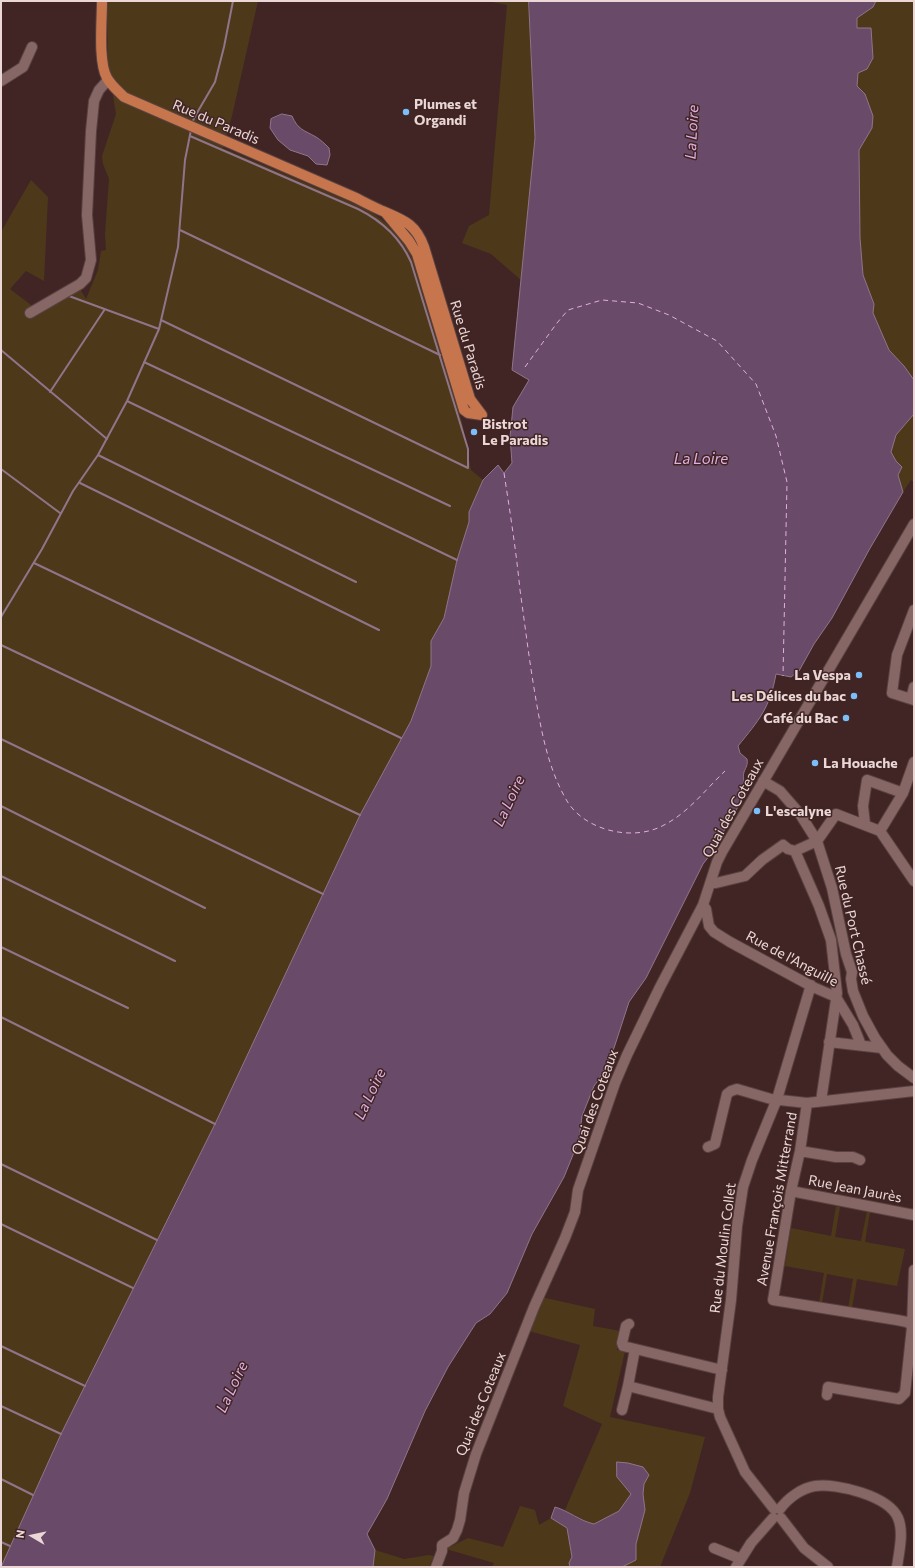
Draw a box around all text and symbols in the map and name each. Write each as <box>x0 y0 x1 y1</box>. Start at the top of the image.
street label: Rue du Paradis <box>170 96 262 148</box>
place label: Plumes et Organdi <box>414 96 477 128</box>
water label: La Loire <box>682 104 702 160</box>
marker: Plumes et Organdi <box>401 107 411 117</box>
street label: Rue du Paradis <box>446 298 490 392</box>
place label: Bistrot Le Paradis <box>482 416 548 448</box>
marker: Bistrot Le Paradis <box>469 427 479 437</box>
water label: La Loire <box>674 450 728 468</box>
place label: La Vespa <box>794 667 851 683</box>
marker: La Vespa <box>854 670 864 680</box>
place label: Les Délices du bac <box>731 688 846 704</box>
marker: Les Délices du bac <box>849 691 859 701</box>
place label: Café du Bac <box>763 710 838 726</box>
marker: Café du Bac <box>841 713 851 723</box>
street label: Quai des Coteaux <box>699 755 767 861</box>
place label: La Houache <box>823 755 898 771</box>
marker: La Houache <box>810 758 820 768</box>
water label: La Loire <box>489 773 529 829</box>
place label: L'escalyne <box>765 803 831 819</box>
marker: L'escalyne <box>752 806 762 816</box>
street label: Rue du Port Chassé <box>831 864 875 986</box>
street label: Rue de l'Anguille <box>743 928 841 990</box>
street label: Quai des Coteaux <box>568 1047 622 1157</box>
water label: La Loire <box>350 1066 390 1122</box>
street label: Avenue François Mitterrand <box>753 1111 801 1287</box>
street label: Rue Jean Jaurès <box>807 1172 903 1206</box>
street label: Rue du Moulin Collet <box>707 1182 739 1314</box>
street label: Quai des Coteaux <box>452 1349 510 1459</box>
water label: La Loire <box>212 1359 252 1415</box>
north arrow <box>12 1516 52 1556</box>
text: N <box>13 1529 27 1539</box>

